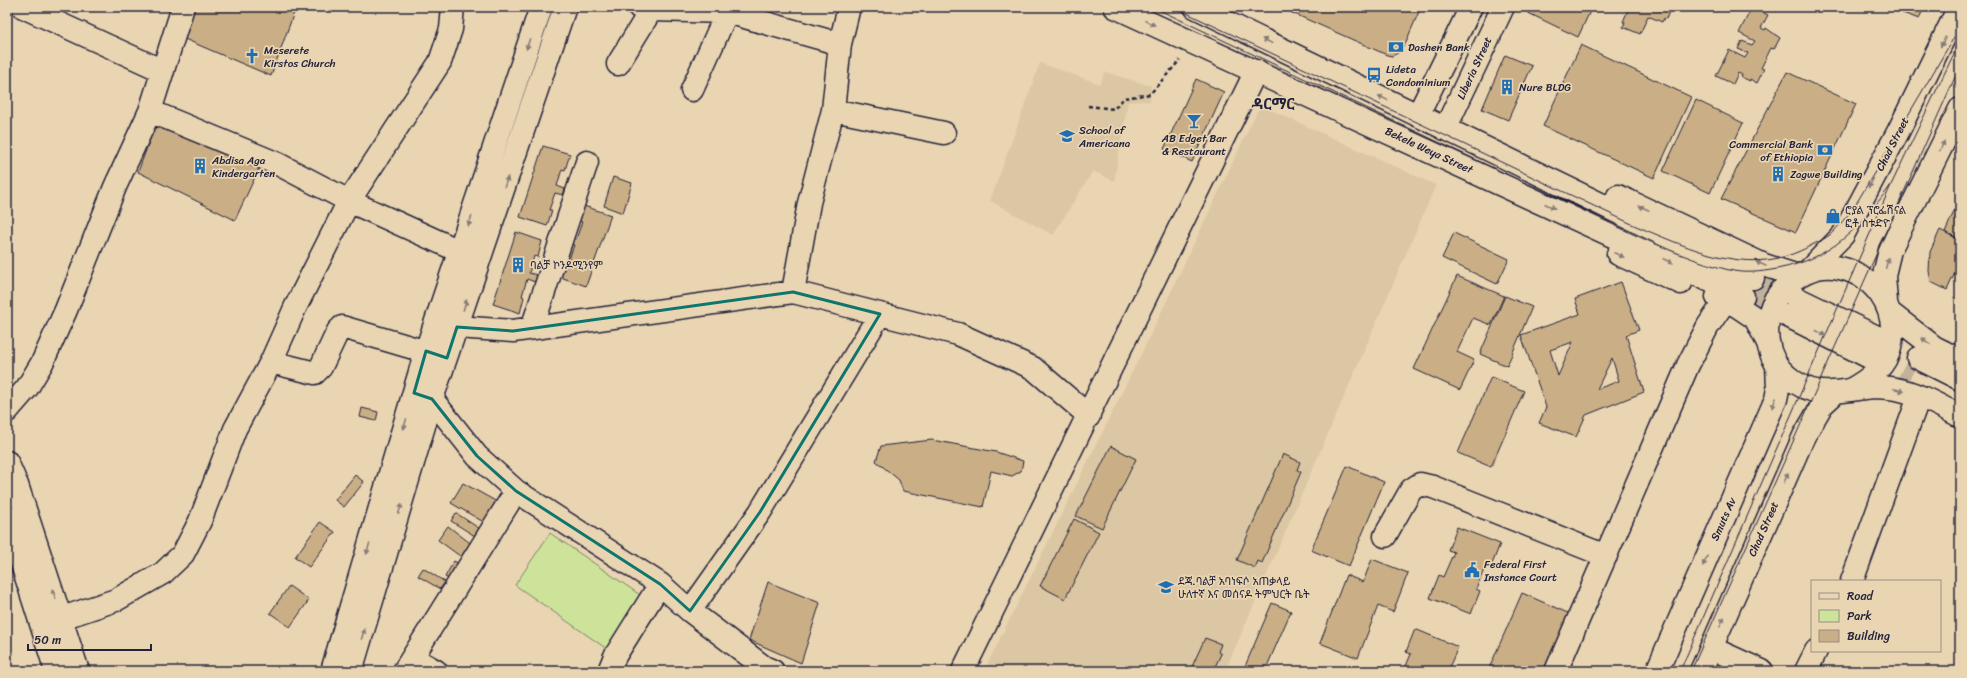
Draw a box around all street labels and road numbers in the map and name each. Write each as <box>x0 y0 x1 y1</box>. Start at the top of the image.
street label: Liberia Street <box>1452 34 1497 103</box>
street label: Chad Street <box>1871 114 1914 175</box>
street label: Bekele Weya Street <box>1382 122 1476 179</box>
street label: Smuts Av <box>1705 494 1742 544</box>
street label: Chad Street <box>1743 498 1784 560</box>

